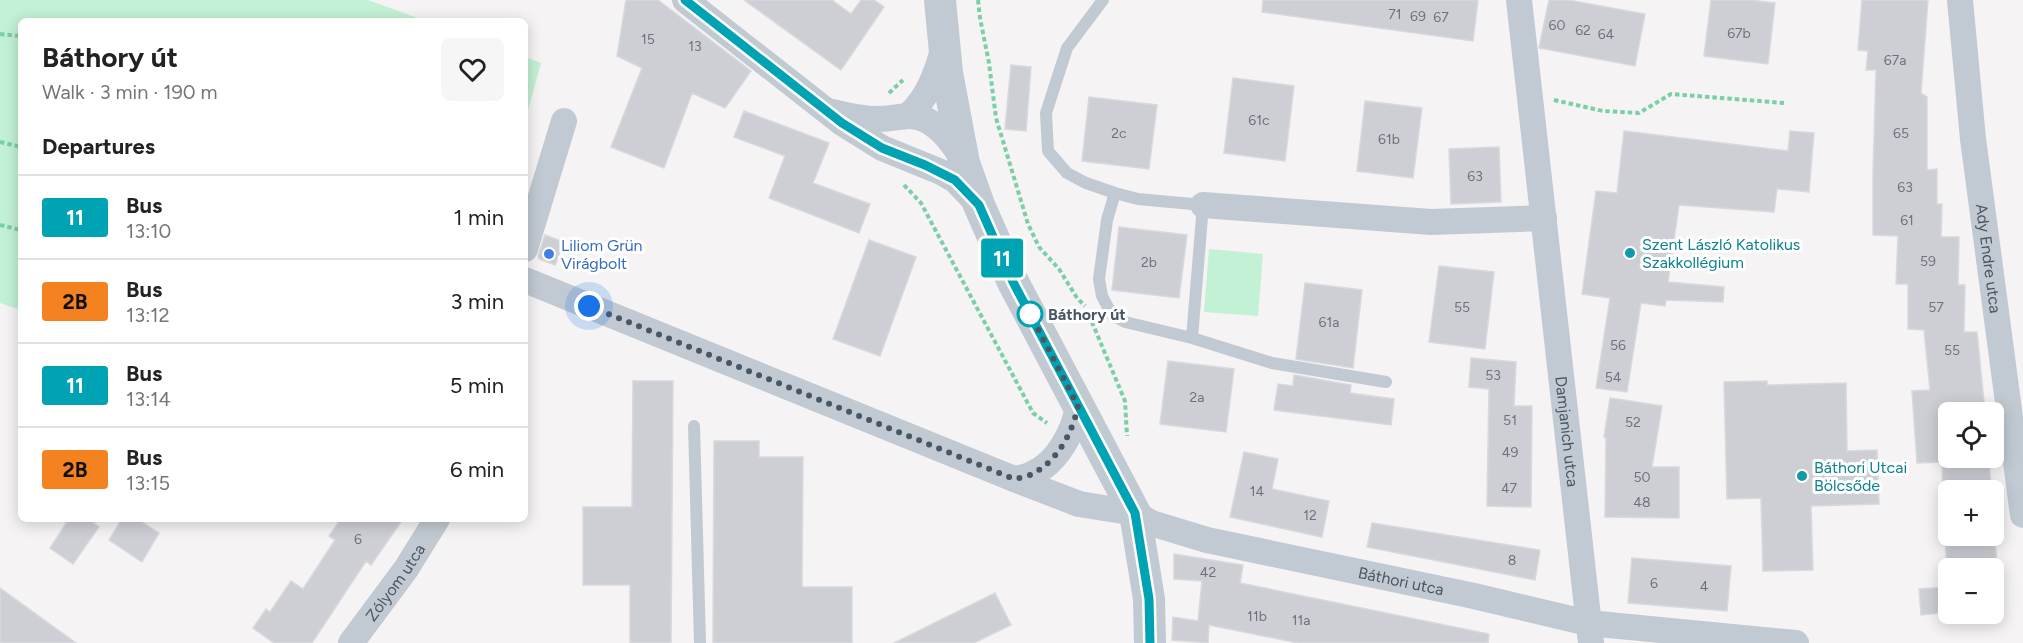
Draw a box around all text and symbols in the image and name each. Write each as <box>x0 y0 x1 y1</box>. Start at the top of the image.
house number: 71 <box>1388 6 1402 23</box>
house number: 69 <box>1410 8 1426 25</box>
house number: 67 <box>1433 9 1449 26</box>
house number: 60 <box>1549 17 1565 34</box>
house number: 62 <box>1575 22 1591 39</box>
house number: 67b <box>1727 25 1751 42</box>
house number: 64 <box>1598 26 1615 43</box>
house number: 15 <box>641 31 655 48</box>
button: heart <box>441 38 504 101</box>
house number: 13 <box>688 38 702 55</box>
text: Báthory út <box>42 40 178 74</box>
house number: 67a <box>1884 52 1906 69</box>
text: Walk · 3 min · 190 m <box>42 80 218 104</box>
house number: 61c <box>1248 112 1270 129</box>
house number: 2c <box>1111 125 1127 142</box>
house number: 65 <box>1893 125 1909 142</box>
house number: 61b <box>1378 131 1400 148</box>
text: Departures <box>42 133 155 160</box>
house number: 63 <box>1467 168 1483 185</box>
house number: 63 <box>1897 179 1913 196</box>
text: Bus <box>126 192 162 219</box>
street label: Ady Endre utca <box>1972 203 2005 314</box>
text: 1 min <box>453 204 504 231</box>
text: 11 <box>66 205 84 230</box>
house number: 61 <box>1900 212 1914 229</box>
text: 13:10 <box>126 219 171 243</box>
place label: Szent László Katolikus Szakkollégium <box>1642 235 1800 272</box>
place label: Liliom Grün Virágbolt <box>561 236 643 273</box>
line badge: 11 <box>975 238 1029 278</box>
text: 11 <box>993 246 1011 271</box>
marker: Szent László Katolikus Szakkollégium <box>1623 246 1637 260</box>
marker: Liliom Grün Virágbolt <box>542 247 556 261</box>
house number: 59 <box>1920 253 1936 270</box>
house number: 2b <box>1141 254 1157 271</box>
text: Bus <box>126 276 162 303</box>
text: 3 min <box>450 288 504 315</box>
text: 2B <box>62 289 88 314</box>
your location <box>574 291 604 321</box>
house number: 55 <box>1454 299 1470 316</box>
house number: 57 <box>1928 299 1944 316</box>
marker: Báthory út <box>1017 301 1043 327</box>
text: 13:12 <box>126 303 170 327</box>
place label: Báthory út <box>1048 305 1126 324</box>
house number: 61a <box>1319 314 1339 331</box>
house number: 56 <box>1610 337 1626 354</box>
house number: 55 <box>1944 342 1960 359</box>
text: Bus <box>126 360 162 387</box>
house number: 53 <box>1485 367 1501 384</box>
house number: 54 <box>1605 369 1622 386</box>
text: 5 min <box>450 372 504 399</box>
text: 11 <box>66 373 84 398</box>
street label: Damjanich utca <box>1551 375 1582 488</box>
text: 13:14 <box>126 387 171 411</box>
house number: 2a <box>1190 389 1204 406</box>
map controls <box>1938 402 2004 624</box>
button: locate <box>1938 402 2004 468</box>
house number: 51 <box>1503 412 1517 429</box>
house number: 52 <box>1625 414 1641 431</box>
text: Bus <box>126 444 162 471</box>
house number: 49 <box>1502 444 1518 461</box>
text: 6 min <box>450 456 504 483</box>
text: 2B <box>62 457 88 482</box>
place label: Báthori Utcai Bölcsőde <box>1814 458 1907 495</box>
house number: 50 <box>1633 469 1651 486</box>
marker: Báthori Utcai Bölcsőde <box>1795 469 1809 483</box>
text: 13:15 <box>126 471 170 495</box>
house number: 47 <box>1501 480 1518 497</box>
button: + <box>1938 480 2004 546</box>
house number: 14 <box>1250 483 1265 500</box>
house number: 48 <box>1633 494 1651 511</box>
house number: 12 <box>1303 507 1317 524</box>
house number: 6 <box>354 531 362 548</box>
street label: Zólyom utca <box>362 541 429 625</box>
house number: 8 <box>1508 552 1516 569</box>
button: − <box>1938 558 2004 624</box>
street label: Báthori utca <box>1356 563 1446 599</box>
house number: 42 <box>1200 564 1216 581</box>
house number: 6 <box>1650 575 1658 592</box>
house number: 4 <box>1700 578 1709 595</box>
house number: 11b <box>1247 608 1267 625</box>
house number: 11a <box>1292 612 1310 629</box>

